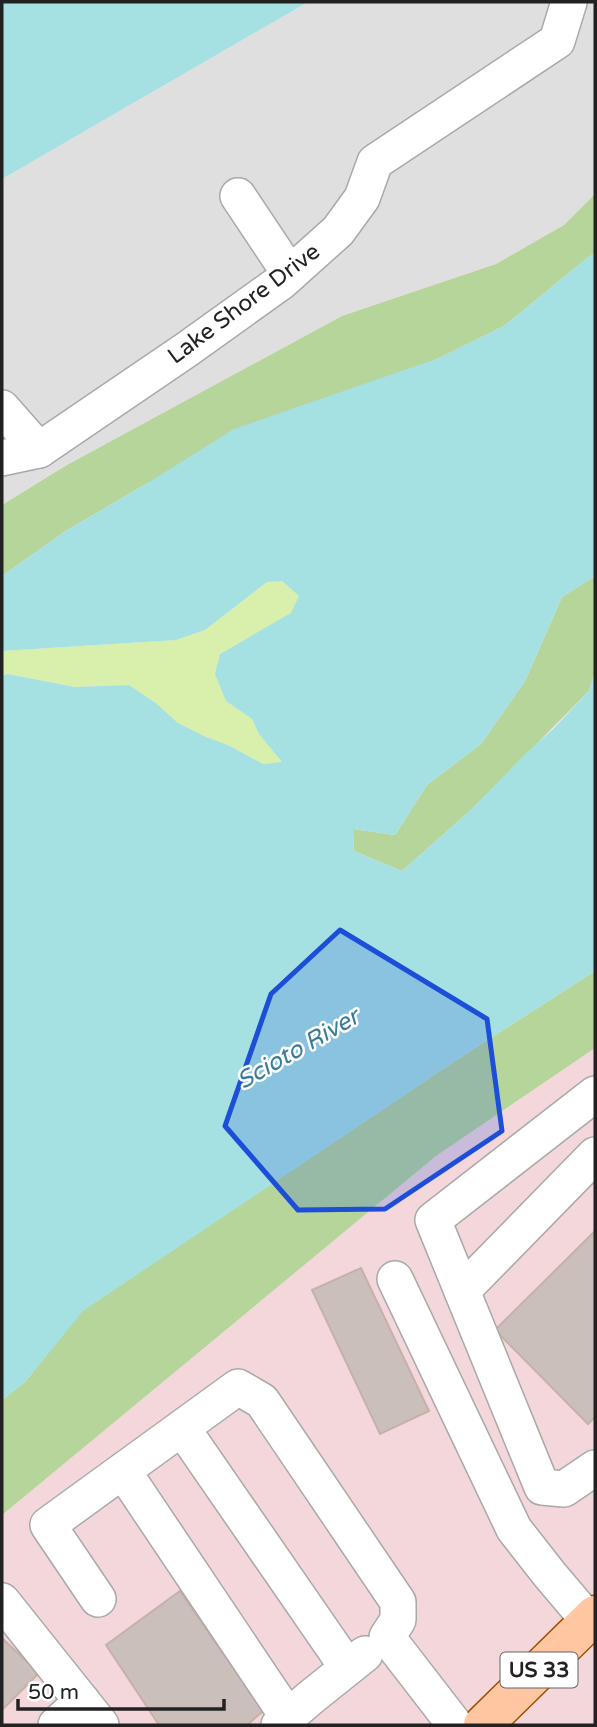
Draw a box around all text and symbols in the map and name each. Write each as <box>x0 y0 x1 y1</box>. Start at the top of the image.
street label: Lake Shore Drive <box>162 238 326 370</box>
water label: Scioto River <box>232 1001 367 1096</box>
road number: US 33 <box>500 1652 578 1688</box>
scale bar <box>18 1668 224 1712</box>
text: 50 m <box>28 1680 79 1705</box>

